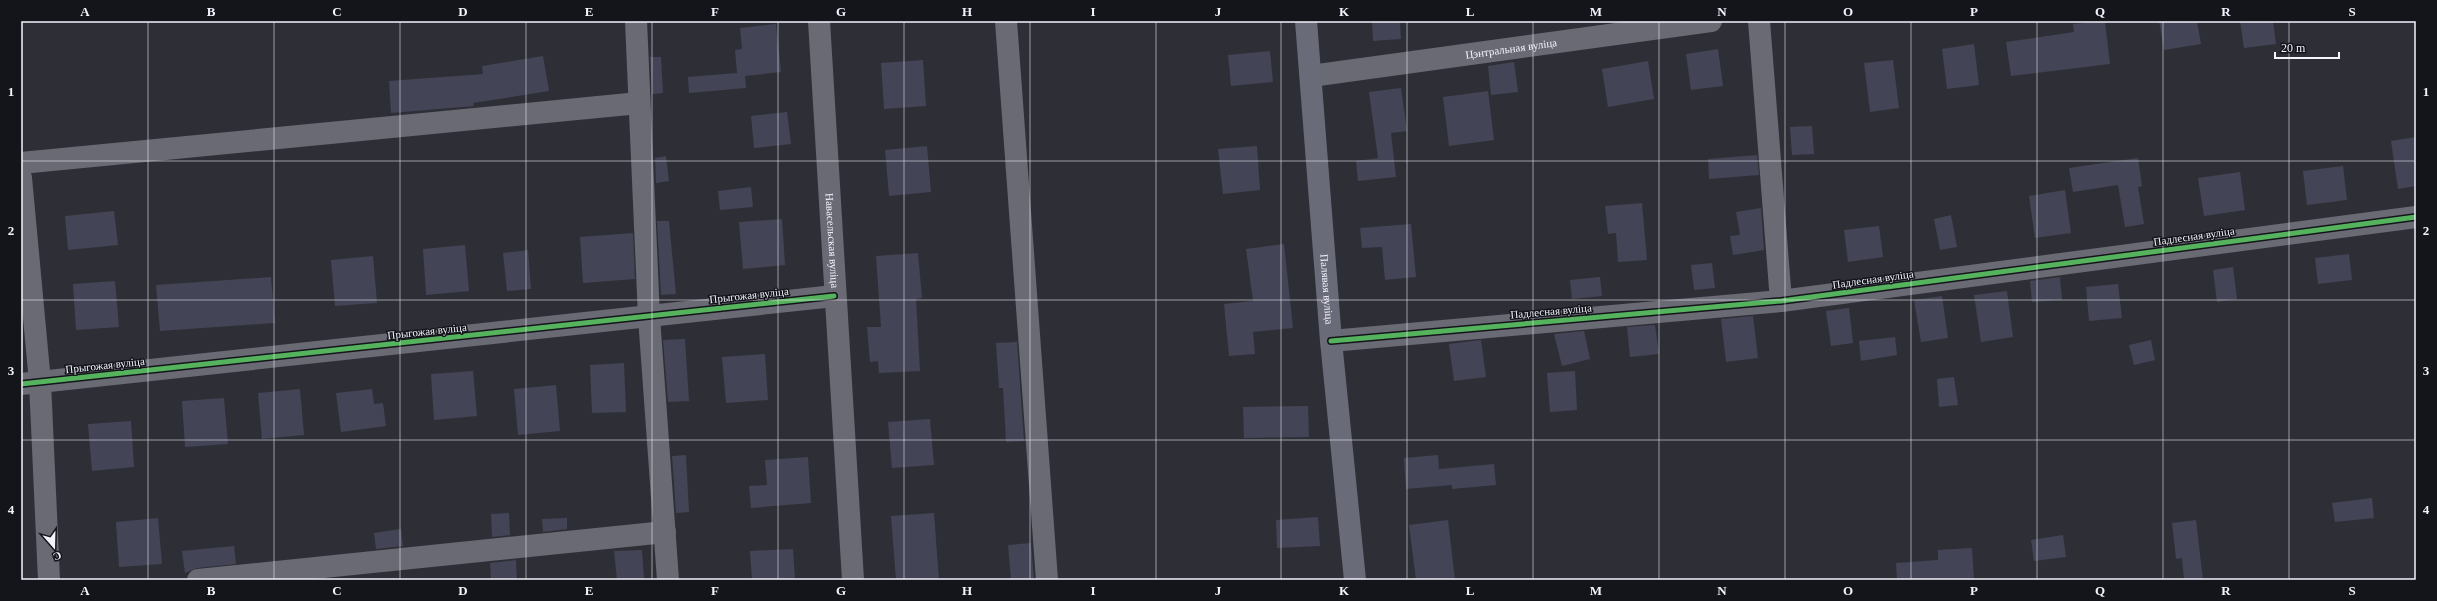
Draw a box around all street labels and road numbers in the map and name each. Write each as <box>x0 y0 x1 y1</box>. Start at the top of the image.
street label: Цэнтральная вуліца <box>1465 36 1558 61</box>
street label: Навасельская вуліца <box>823 193 841 289</box>
street label: Падлесная вуліца <box>2153 224 2235 248</box>
street label: Палявая вуліца <box>1318 254 1336 325</box>
street label: Падлесная вуліца <box>1832 267 1914 291</box>
street label: Прыгожая вуліца <box>709 285 789 305</box>
street label: Падлесная вуліца <box>1510 301 1592 321</box>
street label: Прыгожая вуліца <box>387 321 467 341</box>
street label: Прыгожая вуліца <box>65 355 145 375</box>

